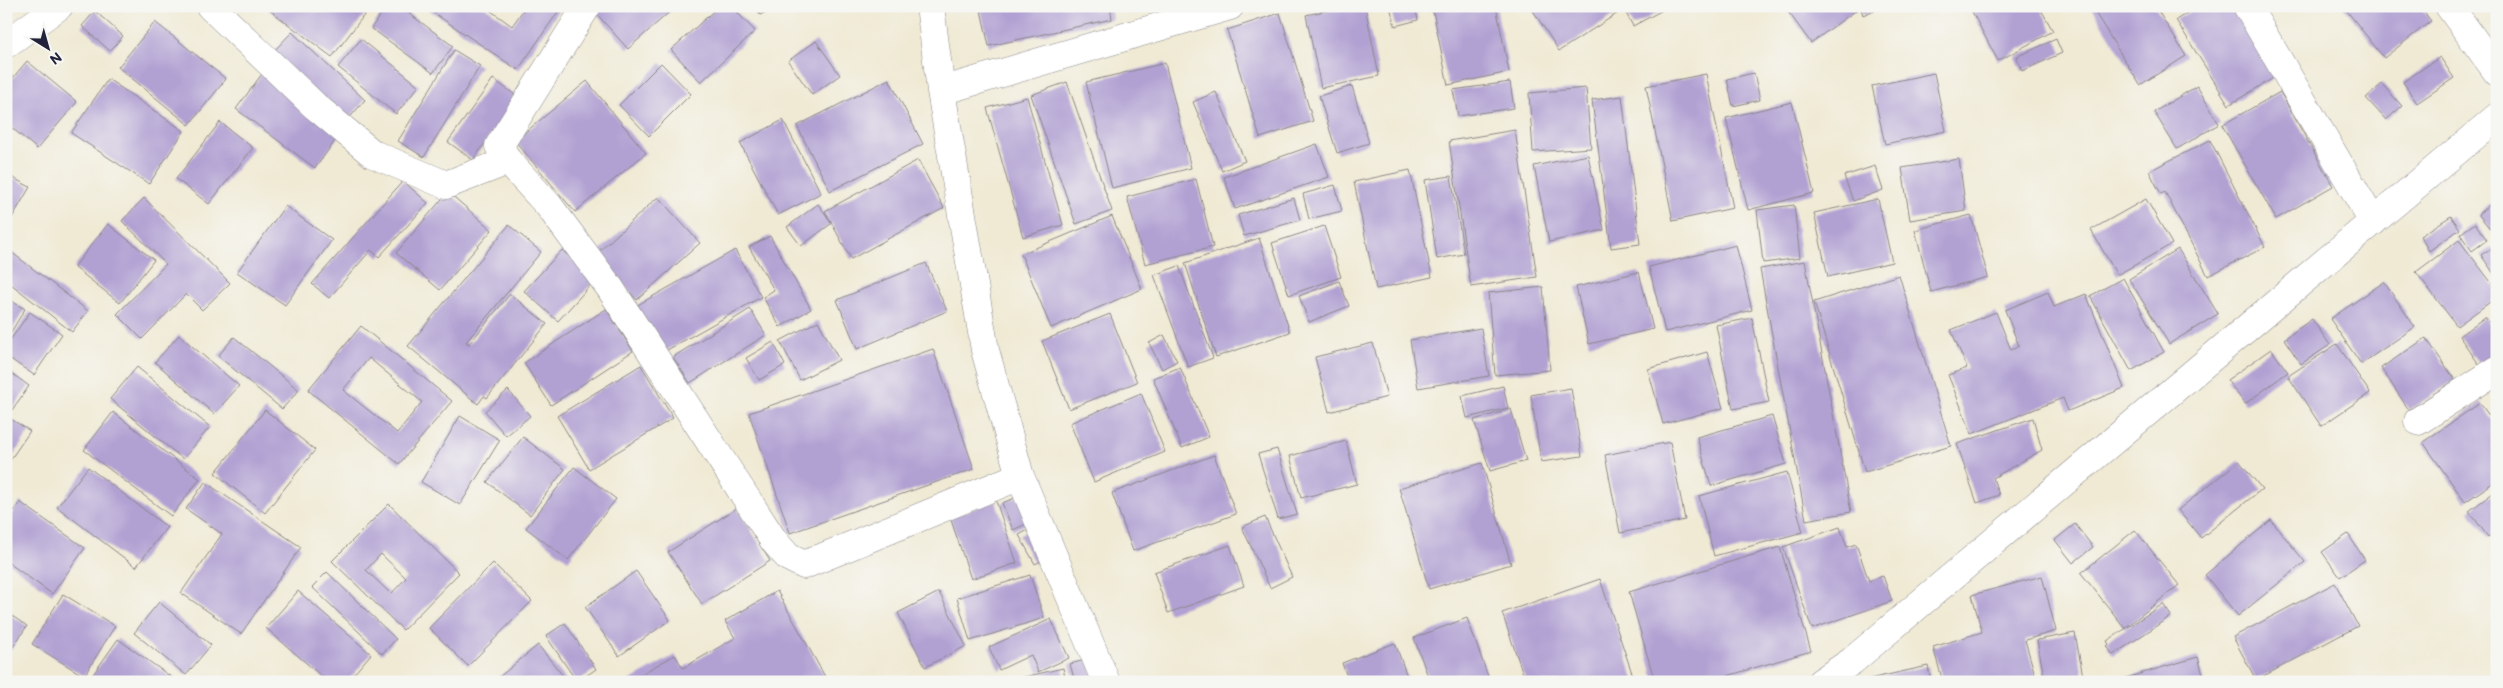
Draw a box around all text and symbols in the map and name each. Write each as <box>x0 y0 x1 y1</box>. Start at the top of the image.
north arrow <box>22 22 72 72</box>
text: N <box>46 48 65 68</box>

